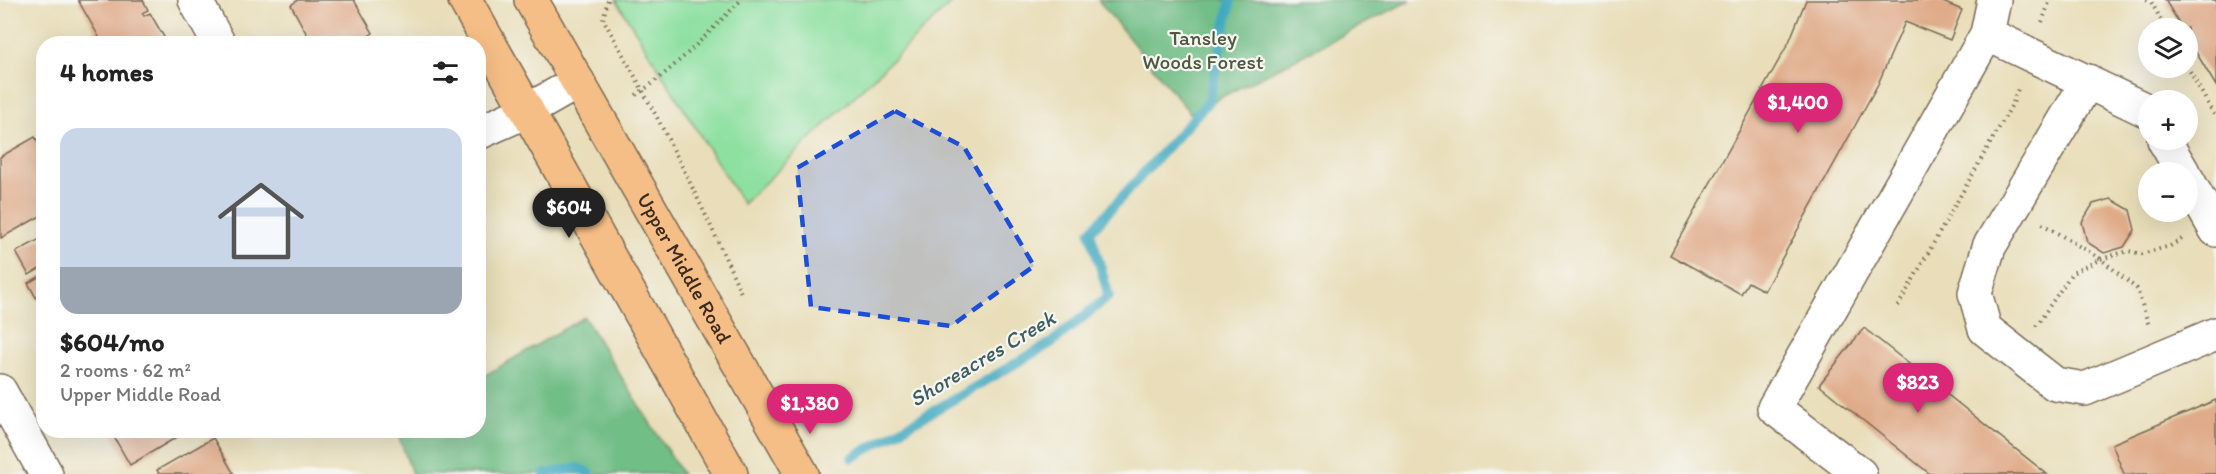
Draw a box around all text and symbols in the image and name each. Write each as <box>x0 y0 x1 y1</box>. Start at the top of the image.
map controls <box>2138 18 2198 222</box>
button: layers <box>2138 18 2198 78</box>
park label: Tansley Woods Forest <box>1142 25 1264 74</box>
text: 4 homes <box>60 56 154 88</box>
icon: filters <box>429 56 462 89</box>
pin: $1,400 <box>1749 83 1847 134</box>
text: $1,400 <box>1768 90 1828 114</box>
button: + <box>2138 90 2198 150</box>
button: − <box>2138 162 2198 222</box>
icon: home <box>207 167 315 275</box>
pin: $604 <box>533 188 605 239</box>
street label: Upper Middle Road <box>632 188 738 348</box>
text: $604 <box>546 195 592 219</box>
water label: Shoreacres Creek <box>904 303 1061 413</box>
text: $604/mo <box>60 326 165 358</box>
text: 2 rooms · 62 m² <box>60 358 191 382</box>
pin: $823 <box>1882 363 1954 414</box>
text: $823 <box>1897 370 1939 394</box>
text: Upper Middle Road <box>60 382 221 406</box>
pin: $1,380 <box>761 384 859 435</box>
text: $1,380 <box>781 391 839 415</box>

